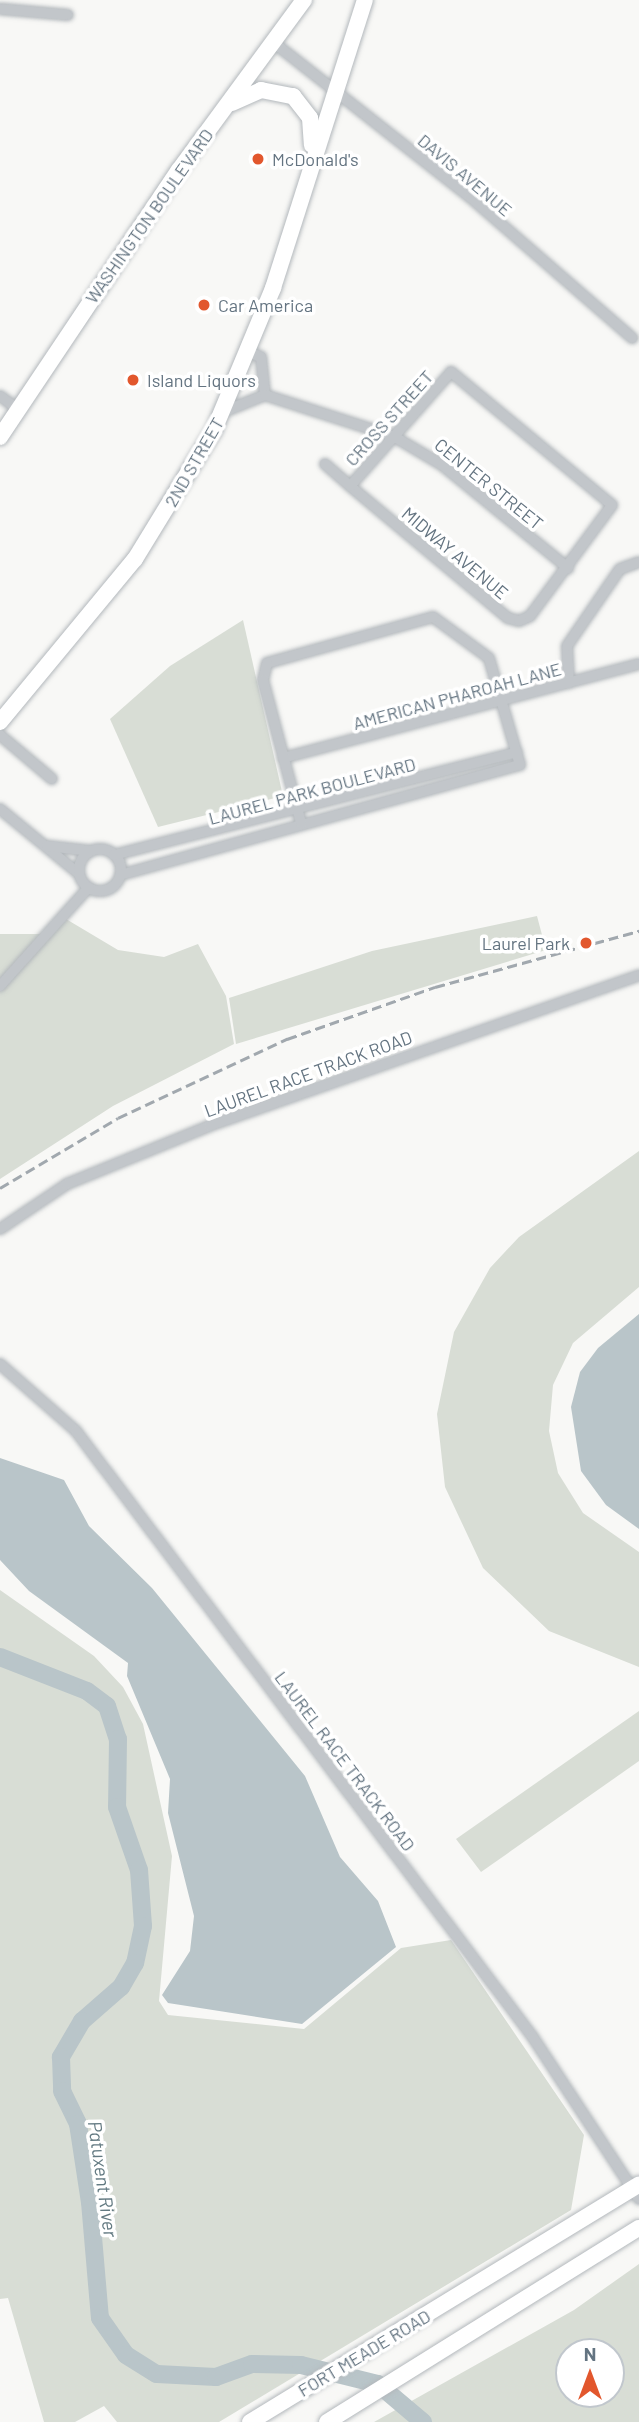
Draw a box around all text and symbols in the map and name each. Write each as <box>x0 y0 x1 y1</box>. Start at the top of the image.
street label: WASHINGTON BOULEVARD <box>80 125 218 307</box>
street label: DAVIS AVENUE <box>414 129 516 221</box>
place label: McDonald's <box>272 148 359 170</box>
marker: McDonald's <box>250 151 266 167</box>
place label: Car America <box>218 294 313 316</box>
marker: Car America <box>196 297 212 313</box>
street label: CROSS STREET <box>340 366 438 470</box>
place label: Island Liquors <box>147 369 256 391</box>
marker: Island Liquors <box>125 372 141 388</box>
street label: 2ND STREET <box>160 413 228 511</box>
street label: CENTER STREET <box>430 434 548 534</box>
street label: MIDWAY AVENUE <box>398 502 512 604</box>
street label: AMERICAN PHAROAH LANE <box>351 658 563 734</box>
street label: LAUREL PARK BOULEVARD <box>206 753 418 829</box>
place label: Laurel Park <box>482 932 570 954</box>
marker: Laurel Park <box>576 933 596 953</box>
street label: LAUREL RACE TRACK ROAD <box>201 1026 415 1122</box>
street label: LAUREL RACE TRACK ROAD <box>270 1667 420 1855</box>
water label: Patuxent River <box>84 2120 122 2238</box>
street label: FORT MEADE ROAD <box>294 2305 434 2401</box>
north arrow <box>555 2338 625 2408</box>
text: N <box>584 2342 596 2365</box>

